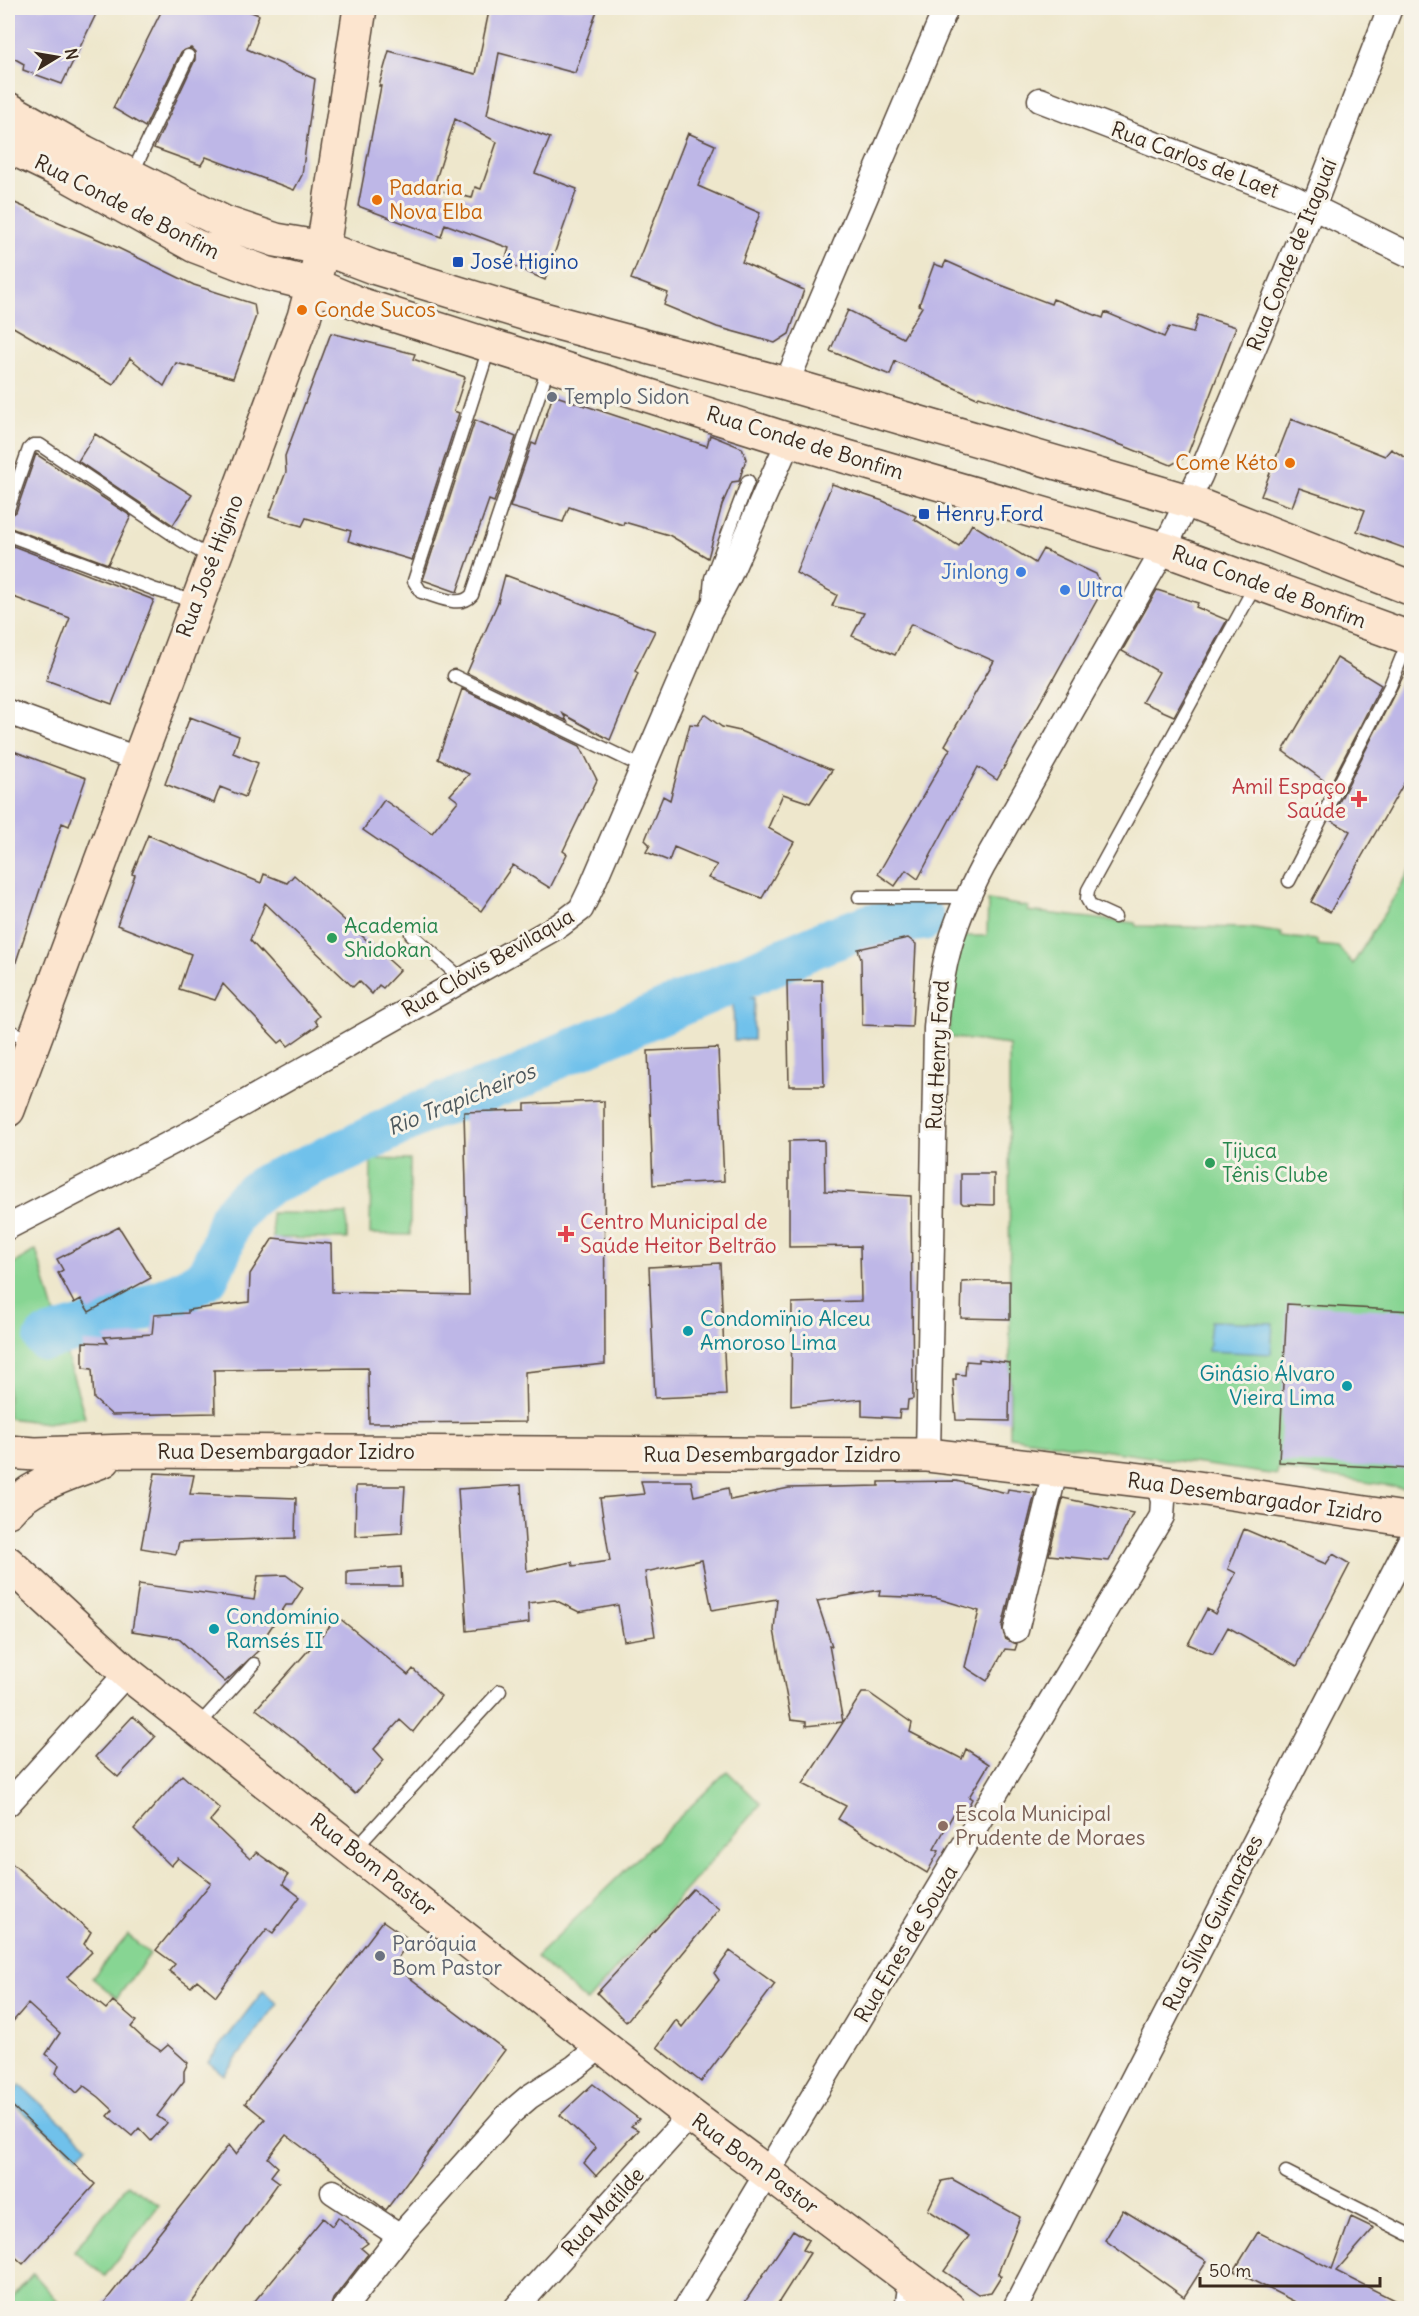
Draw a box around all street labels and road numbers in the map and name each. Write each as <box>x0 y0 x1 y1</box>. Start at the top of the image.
street label: Rua Carlos de Laet <box>1107 115 1283 204</box>
street label: Rua Conde de Bonfim <box>30 148 225 265</box>
street label: Rua Conde de Itaguaí <box>1241 154 1343 355</box>
street label: Rua Conde de Bonfim <box>703 400 907 485</box>
street label: Rua José Higino <box>170 491 249 641</box>
street label: Rua Conde de Bonfim <box>1168 539 1370 634</box>
street label: Rua Clóvis Bevilaqua <box>397 902 579 1023</box>
street label: Rua Henry Ford <box>920 979 955 1130</box>
street label: Rua Desembargador Izidro <box>157 1438 415 1465</box>
street label: Rua Desembargador Izidro <box>643 1441 901 1468</box>
street label: Rua Desembargador Izidro <box>1126 1466 1384 1529</box>
street label: Rua Bom Pastor <box>305 1807 442 1922</box>
street label: Rua Silva Guimarães <box>1156 1830 1269 2015</box>
street label: Rua Enes de Souza <box>848 1860 963 2027</box>
street label: Rua Bom Pastor <box>686 2107 825 2221</box>
street label: Rua Matilde <box>555 2161 650 2262</box>

